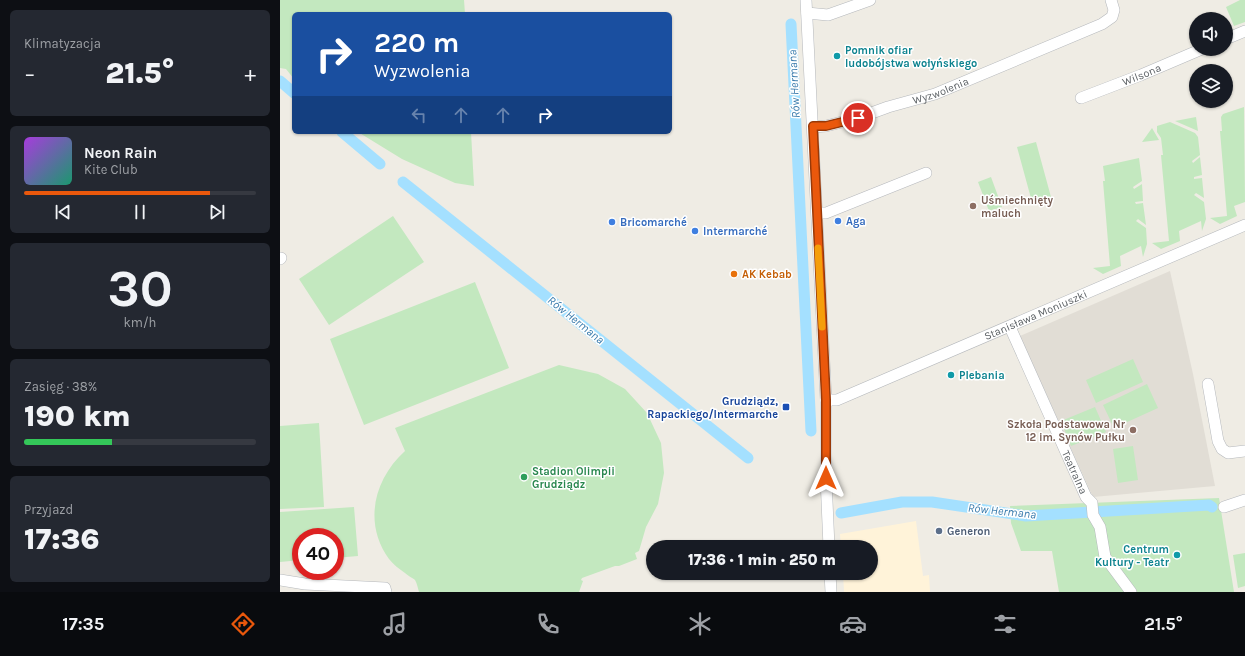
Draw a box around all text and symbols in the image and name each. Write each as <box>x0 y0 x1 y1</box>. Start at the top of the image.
map controls <box>1189 12 1233 108</box>
button: sound <box>1189 12 1233 56</box>
text: 220 m <box>374 26 459 59</box>
icon: right <box>308 28 360 80</box>
text: Klimatyzacja <box>24 36 101 51</box>
place label: Pomnik ofiar ludobójstwa wołyńskiego <box>845 44 977 70</box>
water label: Rów Hermana <box>785 49 803 119</box>
marker: Pomnik ofiar ludobójstwa wołyńskiego <box>832 51 842 61</box>
text: 21.5° <box>105 55 175 91</box>
text: Wyzwolenia <box>374 60 470 82</box>
text: − <box>24 61 36 87</box>
text: + <box>244 61 256 87</box>
street label: Wilsona <box>1120 61 1163 88</box>
button: layers <box>1189 64 1233 108</box>
street label: Wyzwolenia <box>911 74 970 106</box>
pin <box>841 101 875 135</box>
icon: left <box>408 104 430 126</box>
icon: ahead <box>450 104 472 126</box>
icon: ahead <box>492 104 514 126</box>
icon: right <box>534 104 556 126</box>
icon: arrive <box>847 107 869 129</box>
text: Neon Rain <box>84 144 157 162</box>
text: Kite Club <box>84 162 138 177</box>
place label: Uśmiechnięty maluch <box>981 194 1054 220</box>
icon: previous <box>52 201 74 223</box>
icon: pause <box>129 201 151 223</box>
icon: next <box>206 201 228 223</box>
marker: Uśmiechnięty maluch <box>968 201 978 211</box>
place label: Aga <box>846 215 866 228</box>
place label: Bricomarché <box>620 216 687 229</box>
marker: Aga <box>833 216 843 226</box>
marker: Bricomarché <box>607 217 617 227</box>
place label: Intermarché <box>703 225 768 238</box>
marker: Intermarché <box>690 226 700 236</box>
text: 30 <box>107 258 173 319</box>
place label: AK Kebab <box>742 268 792 281</box>
marker: AK Kebab <box>729 269 739 279</box>
street label: Stanisława Moniuszki <box>982 287 1089 343</box>
water label: Rów Hermana <box>545 293 607 347</box>
text: km/h <box>124 315 156 330</box>
place label: Plebania <box>959 369 1005 382</box>
marker: Plebania <box>946 370 956 380</box>
text: Zasięg · 38% <box>24 379 97 394</box>
place label: Grudziądz, Rapackiego/Intermarche <box>647 395 778 421</box>
text: 190 km <box>24 398 131 434</box>
marker: Grudziądz, Rapackiego/Intermarche <box>781 402 791 412</box>
place label: Szkoła Podstawowa Nr 12 im. Synów Pułku <box>1007 418 1126 444</box>
marker: Szkoła Podstawowa Nr 12 im. Synów Pułku <box>1128 425 1138 435</box>
street label: Teatralna <box>1059 448 1090 496</box>
position arrow <box>805 457 847 499</box>
place label: Stadion Olimpii Grudziądz <box>532 465 615 491</box>
marker: Stadion Olimpii Grudziądz <box>519 472 529 482</box>
water label: Rów Hermana <box>967 500 1037 522</box>
text: Przyjazd <box>24 502 73 517</box>
text: 17:36 <box>24 521 100 557</box>
place label: Generon <box>947 525 990 538</box>
marker: Generon <box>934 526 944 536</box>
speed limit sign: 40 <box>292 528 344 580</box>
place label: Centrum Kultury - Teatr <box>1095 543 1170 569</box>
marker: Centrum Kultury - Teatr <box>1172 550 1182 560</box>
text: 17:36 · 1 min · 250 m <box>688 551 836 569</box>
icon: directions <box>229 610 257 638</box>
icon: music <box>381 610 409 638</box>
icon: phone <box>534 610 562 638</box>
icon: climate <box>686 610 714 638</box>
icon: car <box>839 610 867 638</box>
icon: filters <box>991 610 1019 638</box>
text: 17:35 <box>62 613 104 635</box>
text: 21.5° <box>1144 613 1183 635</box>

